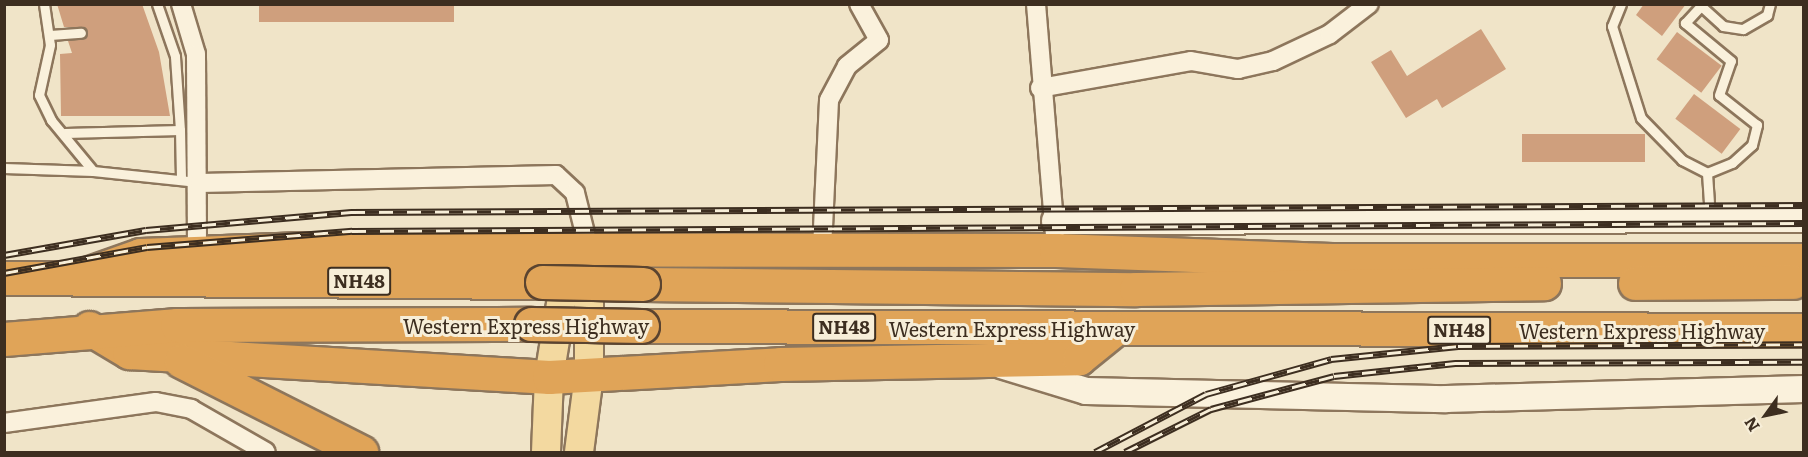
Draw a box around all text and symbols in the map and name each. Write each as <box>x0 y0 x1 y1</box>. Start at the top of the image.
road number: NH48 <box>326 266 392 296</box>
road number: NH48 <box>811 312 877 342</box>
street label: Western Express Highway <box>403 313 649 337</box>
road number: NH48 <box>1426 315 1492 345</box>
street label: Western Express Highway <box>889 316 1135 340</box>
street label: Western Express Highway <box>1519 318 1765 342</box>
north arrow <box>1736 385 1796 445</box>
text: N <box>1737 413 1765 437</box>

